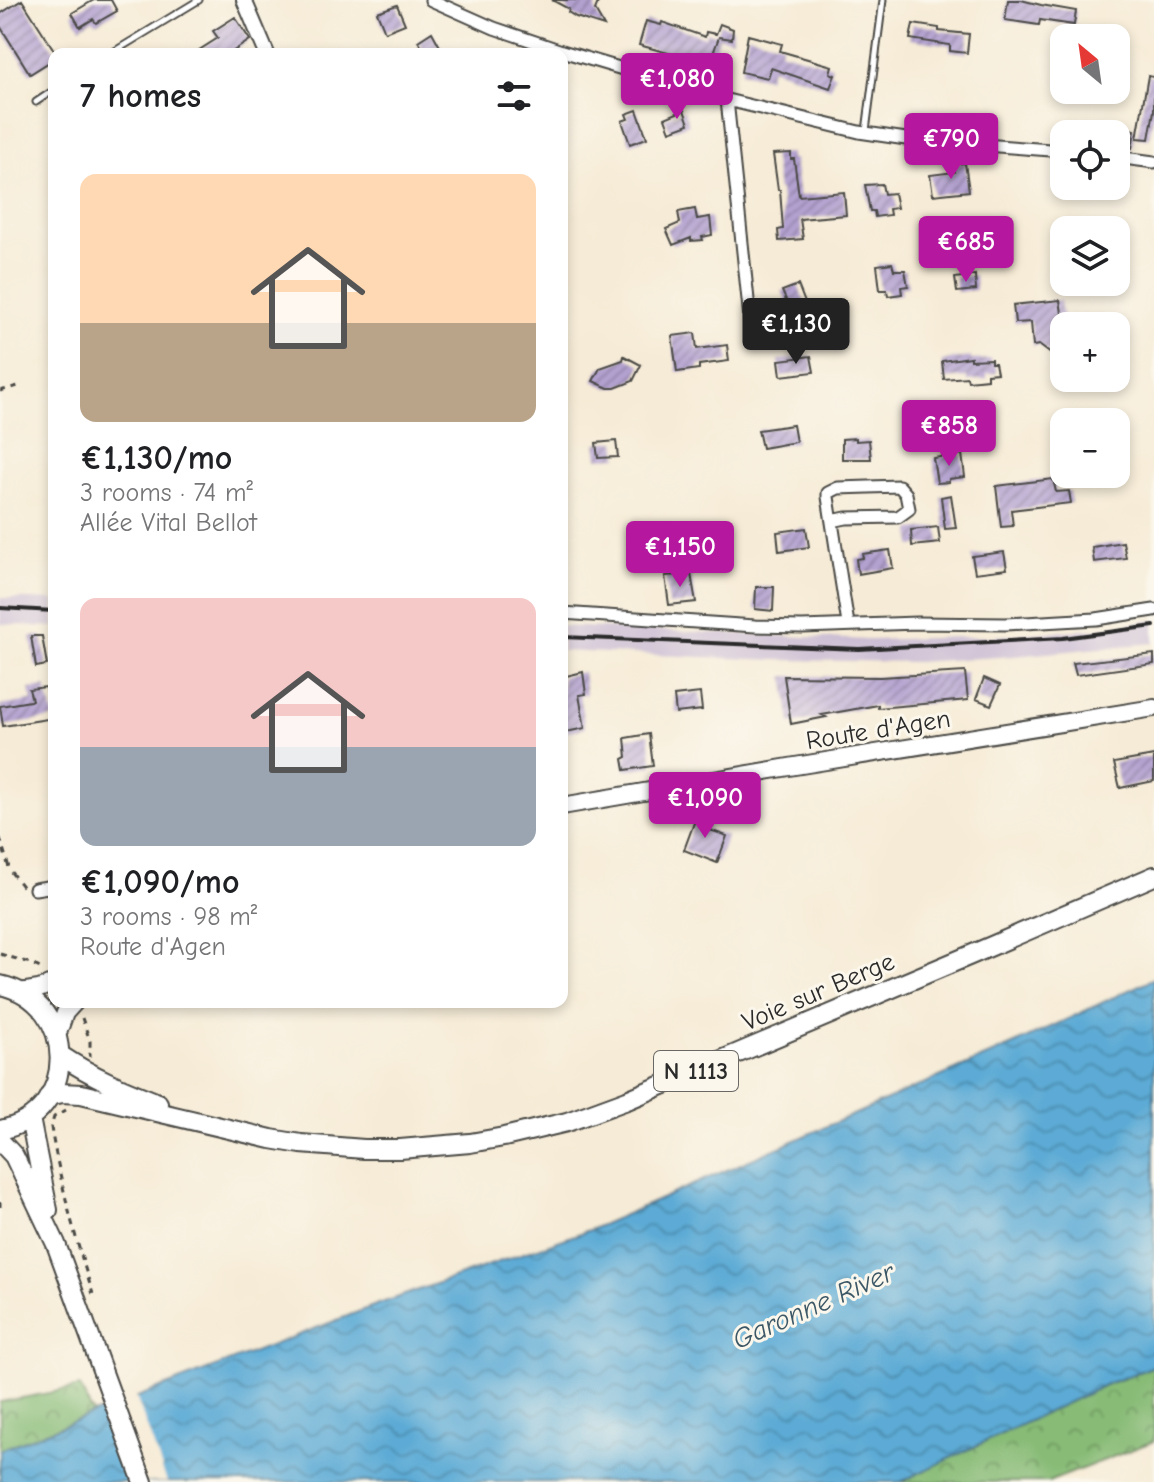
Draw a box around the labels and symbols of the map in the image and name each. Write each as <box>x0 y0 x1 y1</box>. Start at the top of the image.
north arrow <box>1050 24 1130 104</box>
pin: €1,080 <box>612 53 742 121</box>
pin: €790 <box>904 113 998 181</box>
pin: €685 <box>919 216 1013 284</box>
pin: €1,130 <box>731 298 861 366</box>
pin: €858 <box>902 400 996 468</box>
pin: €1,150 <box>615 521 745 589</box>
street label: Route d'Agen <box>804 704 953 756</box>
pin: €1,090 <box>640 772 770 840</box>
street label: Voie sur Berge <box>738 946 899 1037</box>
road number: N 1113 <box>654 1051 738 1091</box>
water label: Garonne River <box>727 1255 901 1356</box>

